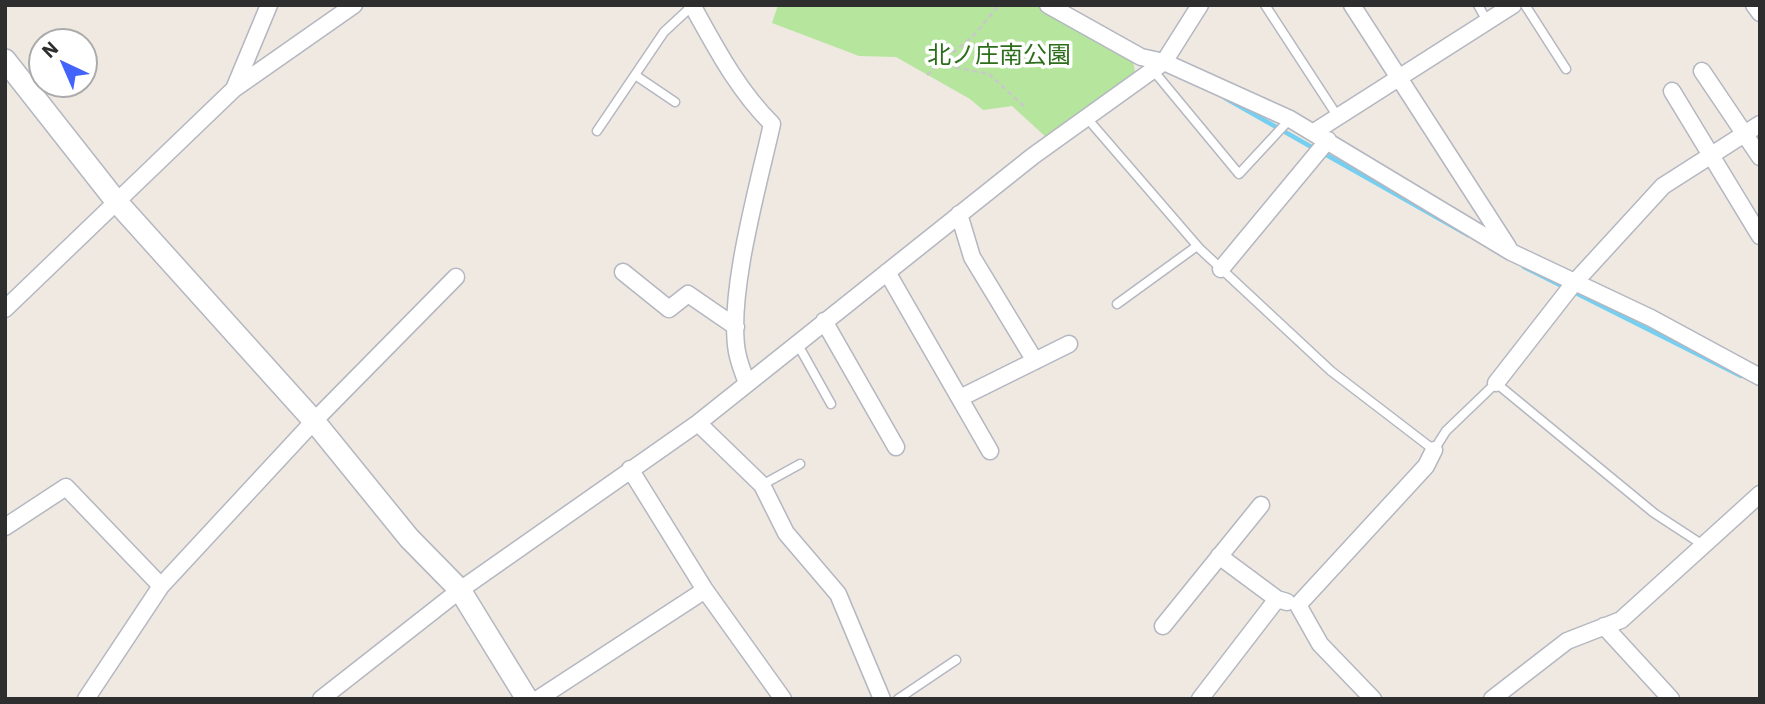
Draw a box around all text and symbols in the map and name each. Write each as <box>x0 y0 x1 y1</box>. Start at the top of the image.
north arrow <box>28 28 98 98</box>
text: N <box>37 36 63 63</box>
park label: 北ノ庄南公園 <box>927 42 1071 70</box>

